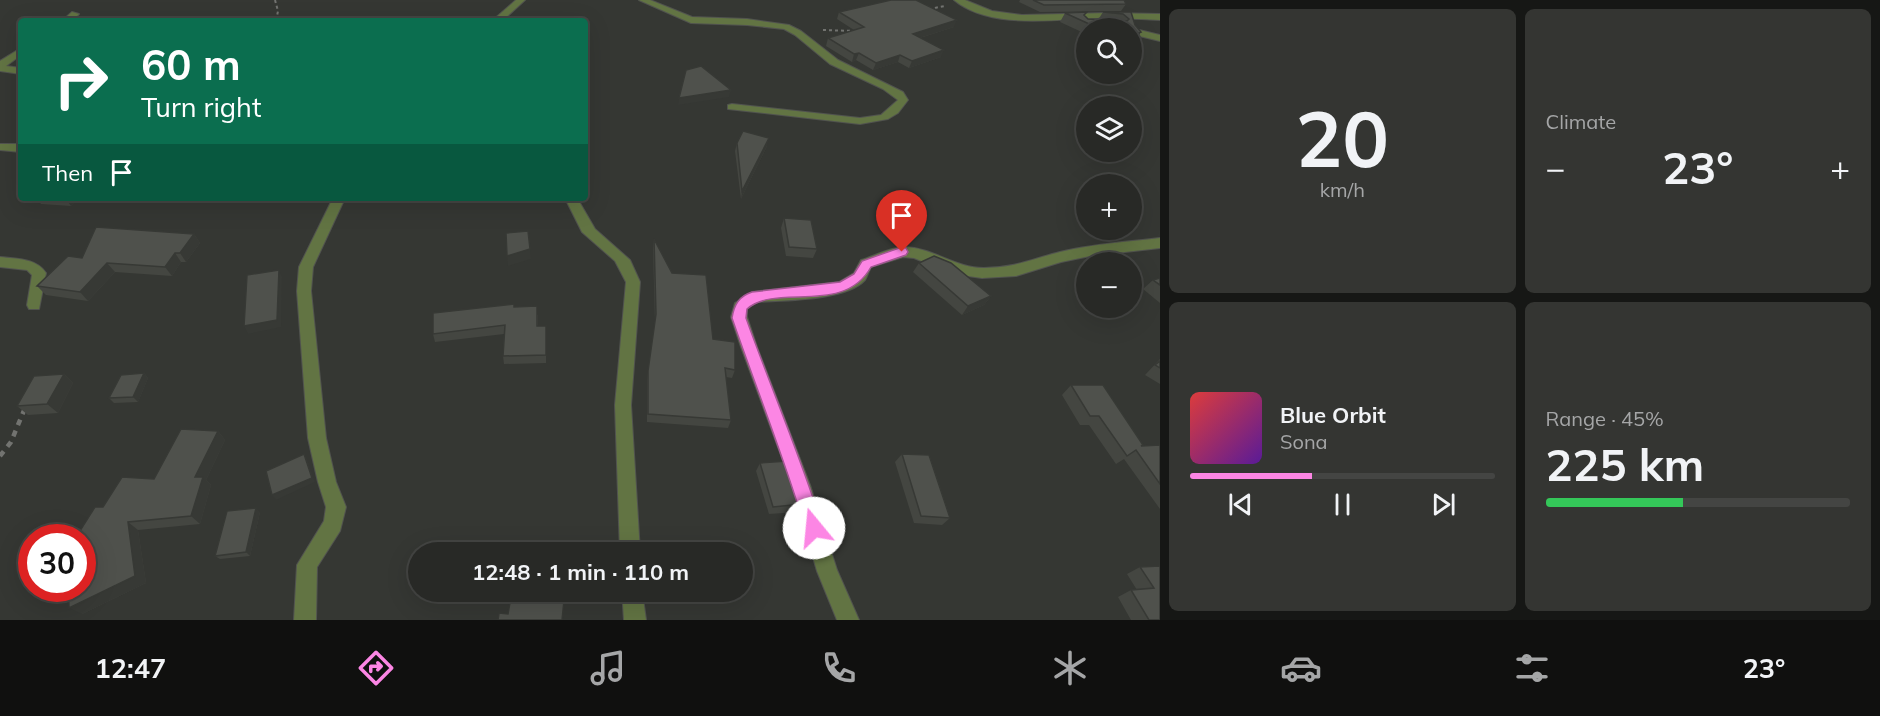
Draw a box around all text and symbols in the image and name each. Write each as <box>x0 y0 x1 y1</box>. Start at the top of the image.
map controls <box>1076 18 1142 318</box>
button: search <box>1076 18 1142 84</box>
text: 60 m <box>141 38 241 91</box>
icon: right <box>42 42 120 120</box>
text: 20 <box>1295 89 1389 187</box>
text: Turn right <box>141 90 261 124</box>
button: layers <box>1076 96 1142 162</box>
text: Climate <box>1546 109 1616 134</box>
text: 23° <box>1662 139 1733 195</box>
text: − <box>1546 147 1565 188</box>
text: + <box>1830 147 1850 188</box>
icon: arrive <box>105 156 138 189</box>
text: Then <box>42 159 93 187</box>
button: + <box>1076 174 1142 240</box>
text: km/h <box>1320 177 1365 202</box>
pin <box>876 190 927 252</box>
icon: arrive <box>885 199 918 232</box>
button: − <box>1076 252 1142 318</box>
text: Blue Orbit <box>1280 401 1386 429</box>
text: Range · 45% <box>1546 406 1664 431</box>
text: Sona <box>1280 429 1328 454</box>
text: 225 km <box>1546 436 1704 492</box>
icon: previous <box>1224 488 1257 521</box>
icon: pause <box>1326 488 1359 521</box>
icon: next <box>1427 488 1460 521</box>
position arrow <box>782 496 846 560</box>
speed limit sign: 30 <box>18 524 96 602</box>
text: 12:48 · 1 min · 110 m <box>472 558 689 586</box>
icon: directions <box>355 647 397 689</box>
icon: music <box>587 647 629 689</box>
icon: phone <box>818 647 860 689</box>
icon: climate <box>1049 647 1091 689</box>
icon: car <box>1280 647 1322 689</box>
icon: filters <box>1511 647 1553 689</box>
text: 12:47 <box>95 651 166 685</box>
text: 23° <box>1743 651 1785 685</box>

